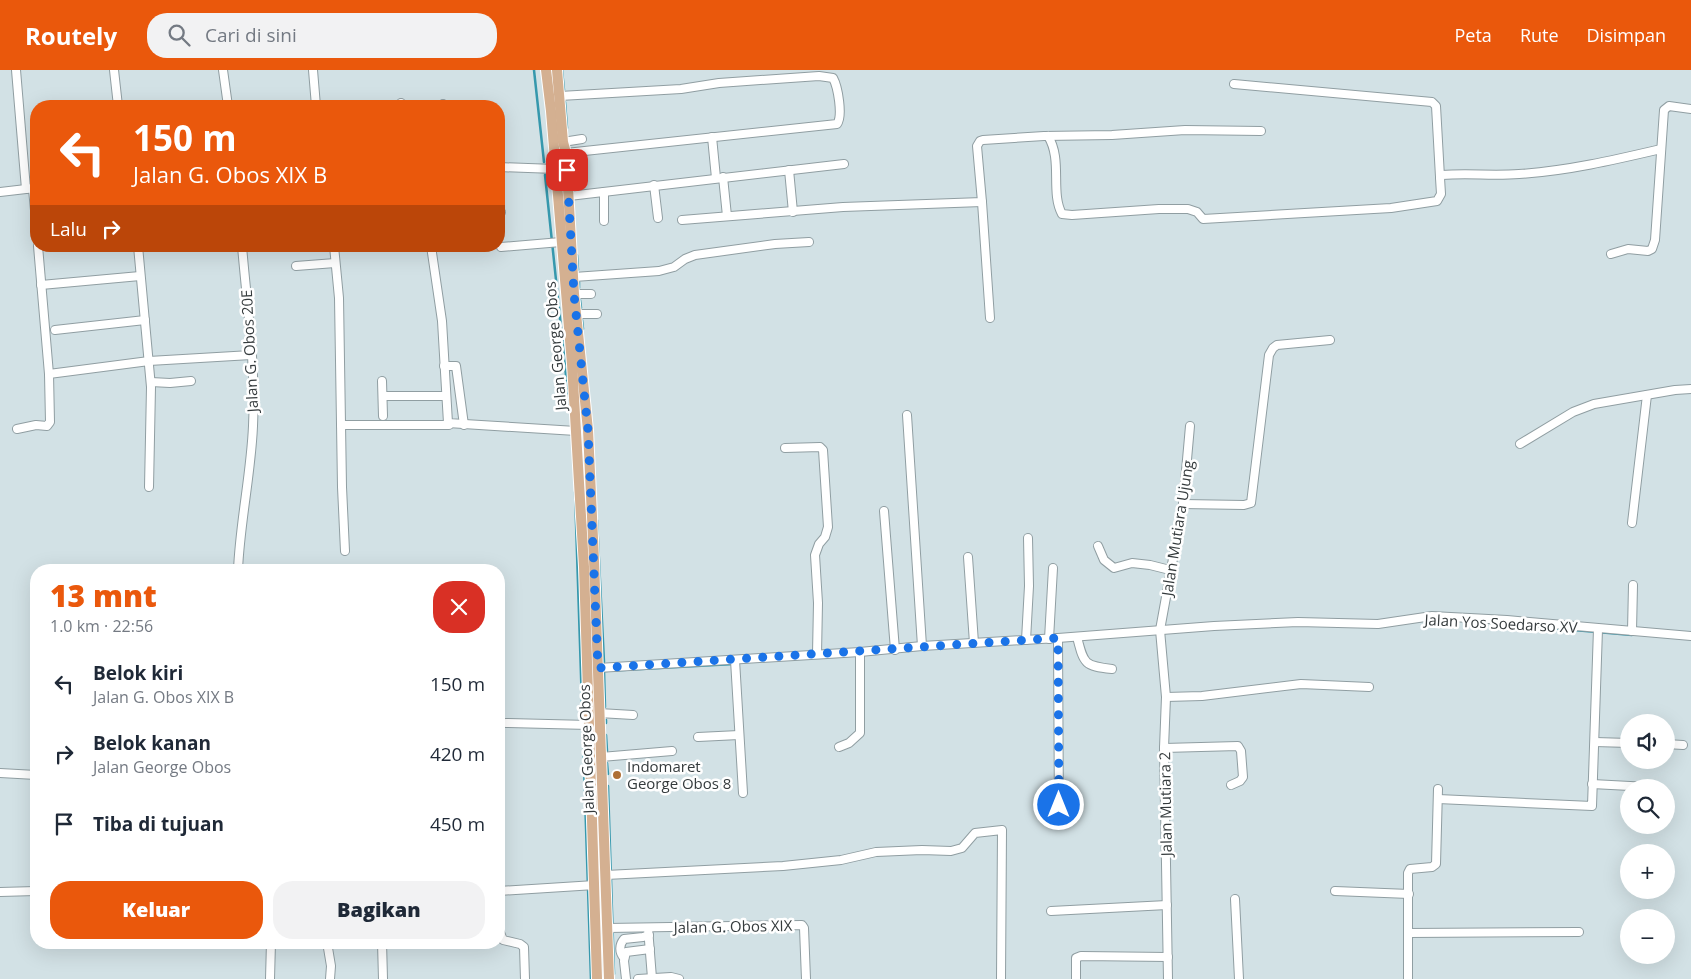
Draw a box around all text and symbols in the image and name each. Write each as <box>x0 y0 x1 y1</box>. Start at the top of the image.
search box <box>147 13 497 58</box>
text: Routely <box>25 19 117 52</box>
icon: search <box>165 21 193 49</box>
text: Cari di sini <box>205 22 297 48</box>
text: Peta <box>1455 23 1492 47</box>
text: Rute <box>1520 23 1559 47</box>
text: Disimpan <box>1587 23 1666 47</box>
text: 150 m <box>133 114 237 161</box>
icon: left <box>50 120 115 185</box>
pin <box>546 149 588 191</box>
icon: arrive <box>553 156 581 184</box>
text: Jalan G. Obos XIX B <box>133 159 327 189</box>
icon: right <box>97 215 125 243</box>
text: Lalu <box>50 216 87 242</box>
street label: Jalan George Obos <box>539 281 571 413</box>
street label: Jalan G. Obos 20E <box>236 289 262 415</box>
street label: Jalan Mutiara Ujung <box>1156 459 1198 599</box>
text: 13 mnt <box>50 575 157 616</box>
button: close <box>433 581 485 633</box>
street label: Jalan Yos Soedarso XV <box>1422 609 1578 637</box>
text: 1.0 km · 22:56 <box>50 615 153 637</box>
text: Belok kiri <box>93 660 183 686</box>
icon: left <box>50 670 78 698</box>
text: 150 m <box>430 671 485 697</box>
street label: Jalan George Obos <box>574 684 598 816</box>
text: Jalan G. Obos XIX B <box>93 686 234 708</box>
map controls <box>1620 714 1675 964</box>
button: sound <box>1620 714 1675 769</box>
text: Belok kanan <box>93 730 211 756</box>
icon: right <box>50 740 78 768</box>
text: 420 m <box>430 741 485 767</box>
street label: Jalan Mutiara 2 <box>1154 751 1176 859</box>
text: Jalan George Obos <box>93 756 231 778</box>
place label: Indomaret George Obos 8 <box>627 756 731 793</box>
marker: Indomaret George Obos 8 <box>611 769 623 781</box>
position arrow <box>1032 778 1084 830</box>
button: search <box>1620 779 1675 834</box>
icon: arrive <box>50 810 78 838</box>
text: Tiba di tujuan <box>93 811 224 837</box>
text: 450 m <box>430 811 485 837</box>
button: + <box>1620 844 1675 899</box>
button: Keluar <box>50 881 263 939</box>
button: Bagikan <box>273 881 485 939</box>
button: − <box>1620 909 1675 964</box>
street label: Jalan G. Obos XIX <box>671 915 793 937</box>

